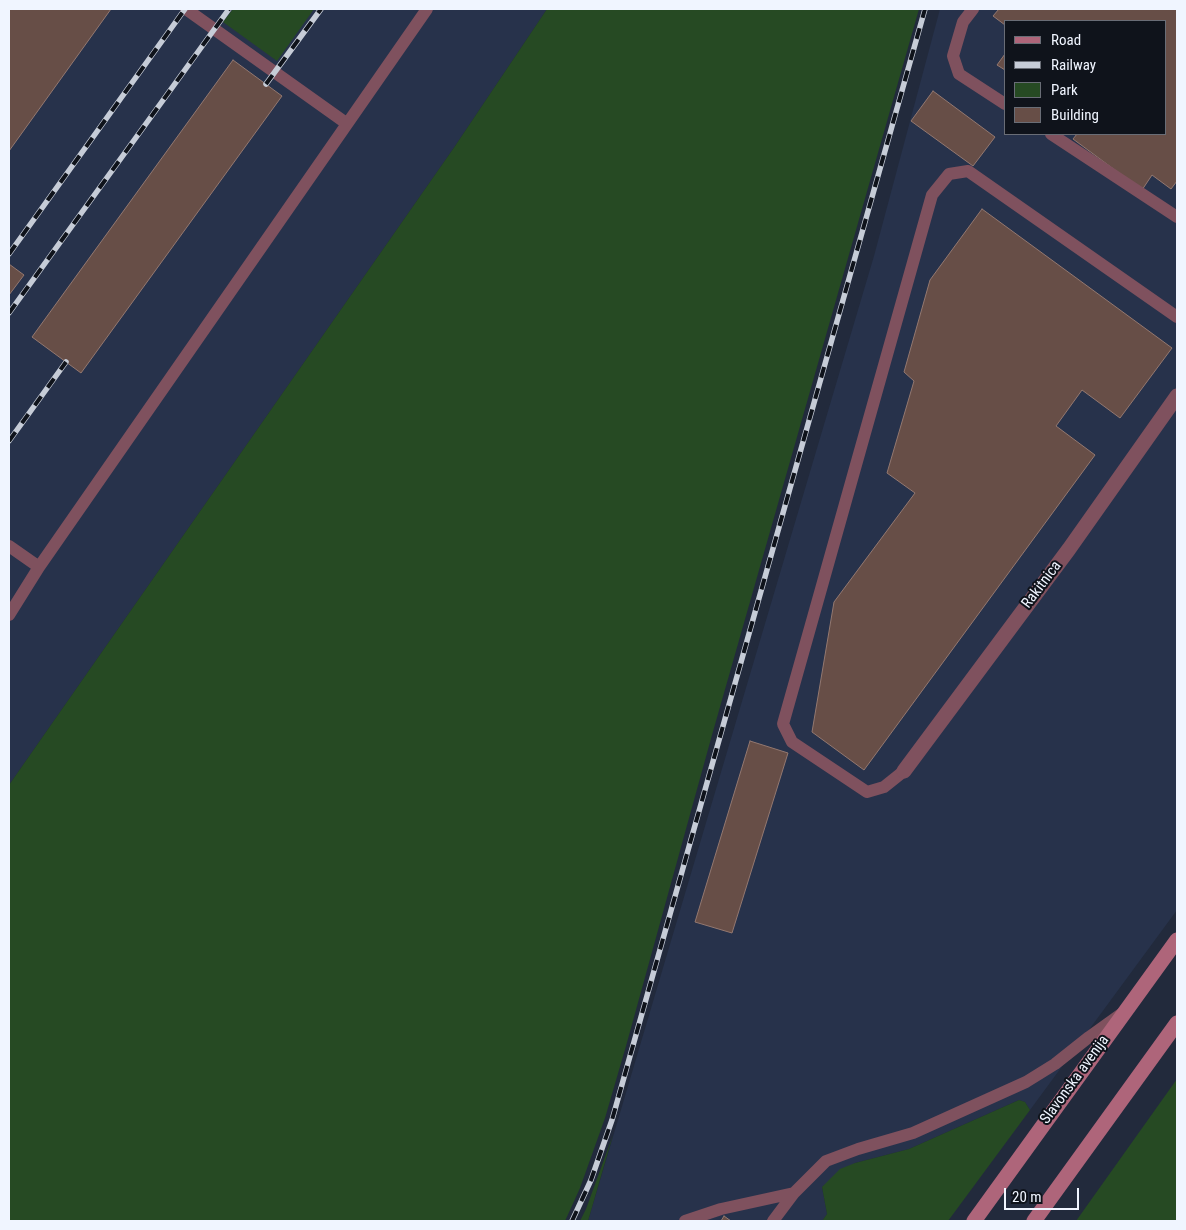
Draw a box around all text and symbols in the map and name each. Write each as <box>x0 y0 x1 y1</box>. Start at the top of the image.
legend <box>1004 20 1166 135</box>
text: Road <box>1051 31 1081 49</box>
text: Railway <box>1051 56 1096 74</box>
text: Park <box>1051 81 1078 99</box>
text: Building <box>1051 106 1099 124</box>
street label: Rakitnica <box>1018 558 1066 612</box>
street label: Slavonska avenija <box>1037 1032 1113 1128</box>
scale bar <box>1006 1178 1081 1210</box>
text: 20 m <box>1012 1188 1042 1206</box>

